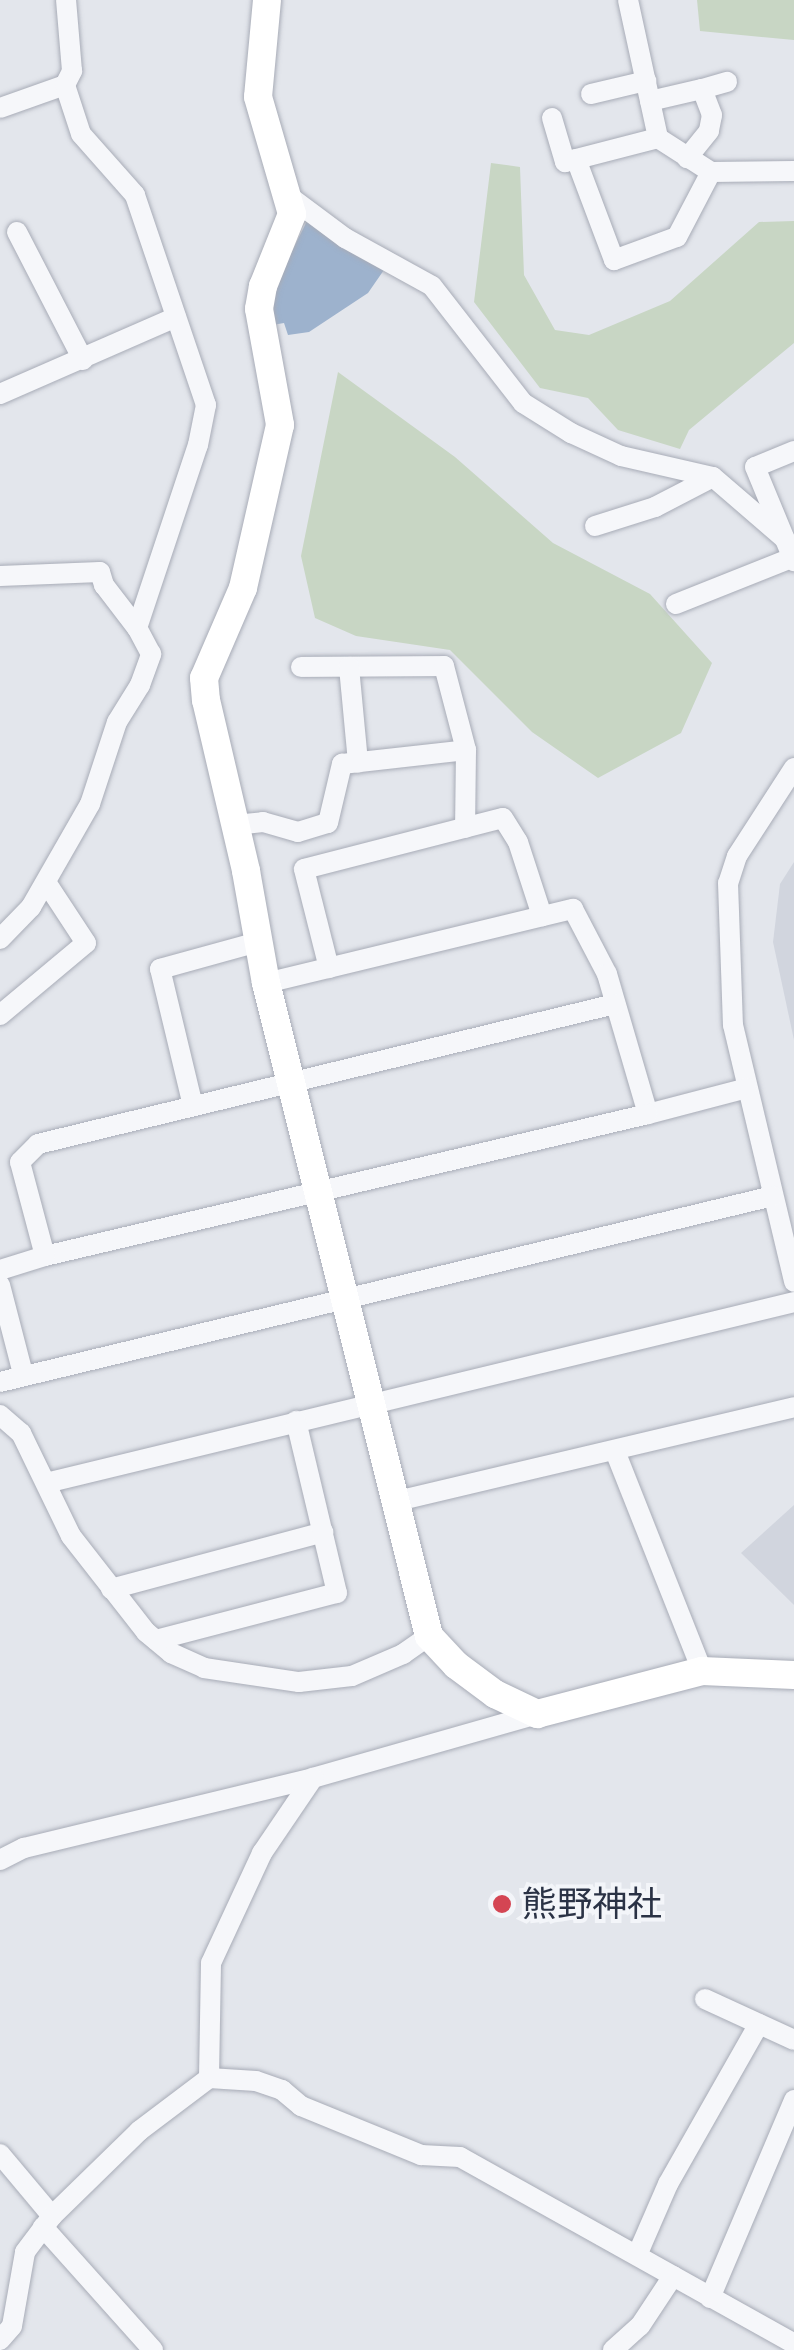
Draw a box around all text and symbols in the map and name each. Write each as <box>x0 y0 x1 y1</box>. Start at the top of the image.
place label: 熊野神社 <box>522 1883 662 1925</box>
marker: 熊野神社 <box>491 1893 513 1915</box>

